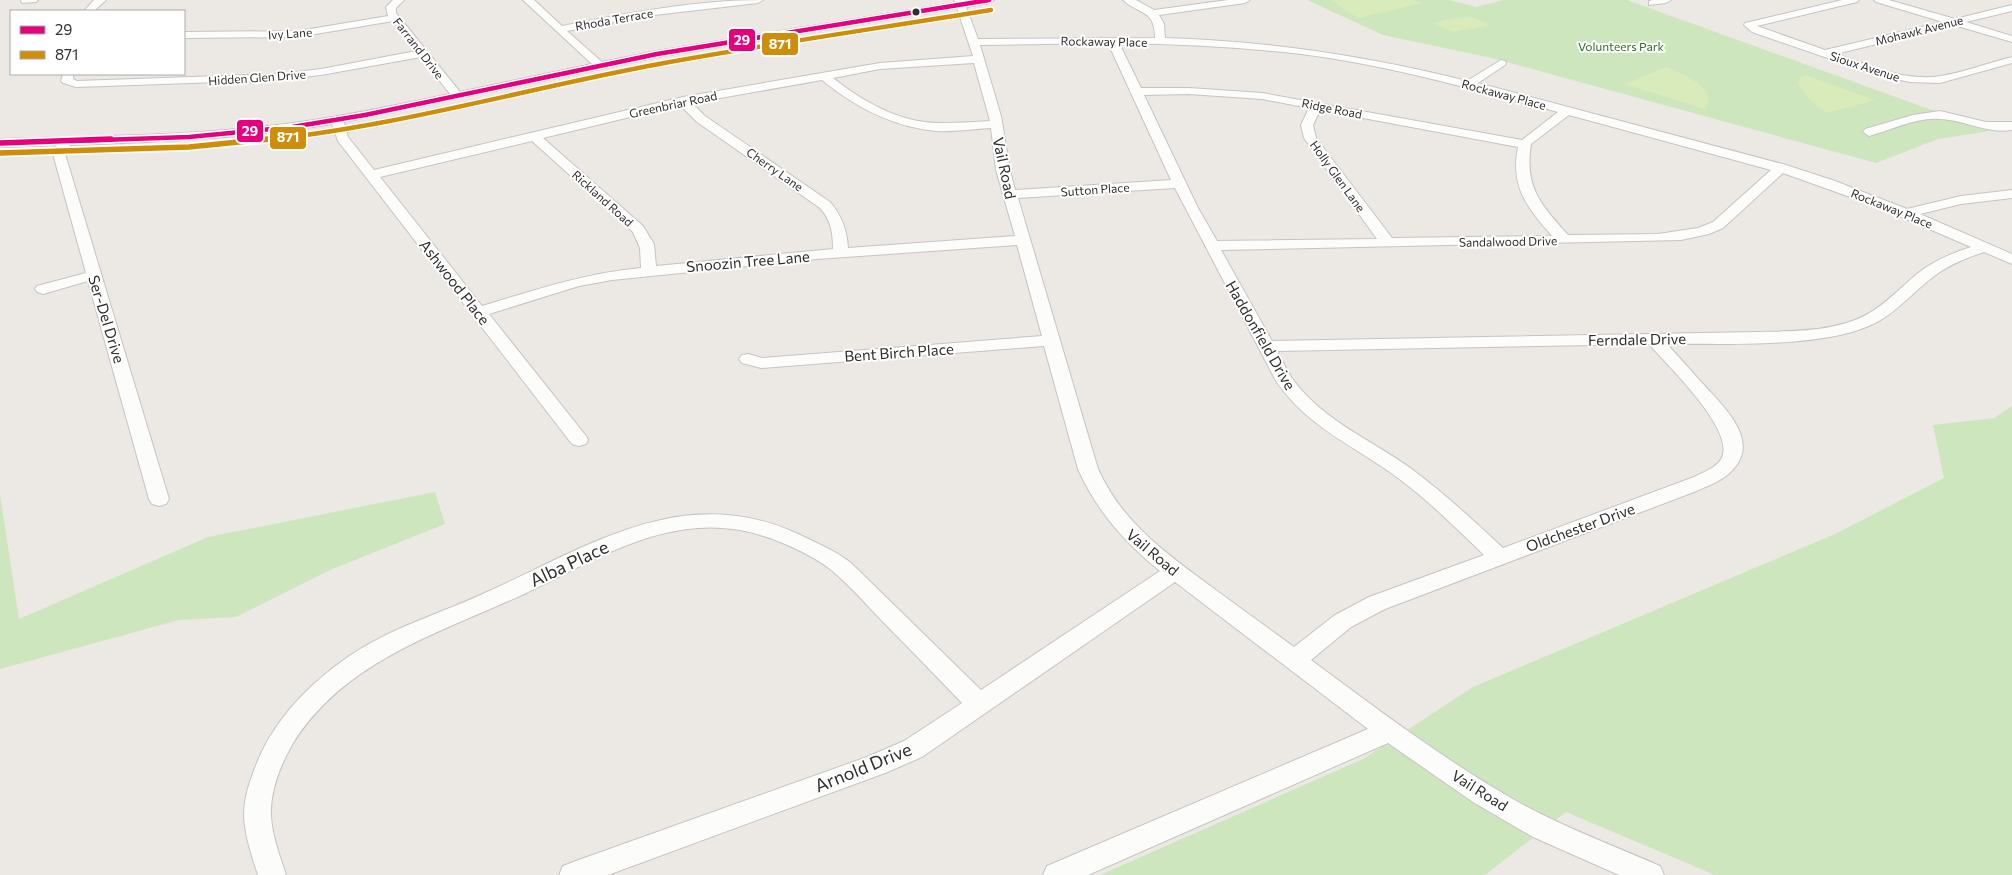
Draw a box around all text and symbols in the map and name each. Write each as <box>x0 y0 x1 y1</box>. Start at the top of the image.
street label: Rhoda Terrace <box>574 5 654 33</box>
unlabelled marker <box>911 7 921 17</box>
legend <box>10 10 185 75</box>
street label: Mohawk Avenue <box>1874 12 1964 48</box>
street label: Farrand Drive <box>391 15 447 81</box>
text: 29 <box>55 20 72 38</box>
street label: Ivy Lane <box>267 24 313 42</box>
line badge: 29 <box>728 28 756 52</box>
text: 29 <box>734 31 751 48</box>
line badge: 871 <box>761 32 799 56</box>
street label: Rockaway Place <box>1061 33 1147 49</box>
text: 871 <box>769 35 791 52</box>
park label: Volunteers Park <box>1578 39 1665 53</box>
text: 871 <box>55 45 78 63</box>
street label: Sioux Avenue <box>1828 48 1902 84</box>
street label: Hidden Glen Drive <box>208 67 306 87</box>
street label: Rockaway Place <box>1460 76 1548 112</box>
street label: Greenbriar Road <box>628 88 718 120</box>
street label: Ridge Road <box>1301 95 1363 121</box>
line badge: 29 <box>236 119 264 143</box>
text: 29 <box>242 122 259 139</box>
line badge: 871 <box>269 126 307 150</box>
text: 871 <box>277 128 299 145</box>
street label: Vail Road <box>990 135 1020 201</box>
street label: Holly Glen Lane <box>1308 138 1368 214</box>
street label: Cherry Lane <box>744 144 806 194</box>
street label: Rickland Road <box>570 167 636 229</box>
street label: Sutton Place <box>1060 180 1130 198</box>
street label: Rockaway Place <box>1849 185 1935 231</box>
street label: Sandalwood Drive <box>1459 233 1557 249</box>
street label: Ashwood Place <box>416 236 494 328</box>
street label: Snoozin Tree Lane <box>686 247 811 275</box>
street label: Ser-Del Drive <box>85 273 129 365</box>
street label: Haddonfield Drive <box>1222 277 1300 393</box>
street label: Ferndale Drive <box>1588 329 1686 349</box>
street label: Bent Birch Place <box>844 339 954 365</box>
street label: Oldchester Drive <box>1523 499 1637 555</box>
street label: Vail Road <box>1123 525 1183 579</box>
street label: Alba Place <box>526 535 612 591</box>
street label: Arnold Drive <box>811 738 915 796</box>
street label: Vail Road <box>1449 766 1511 814</box>

